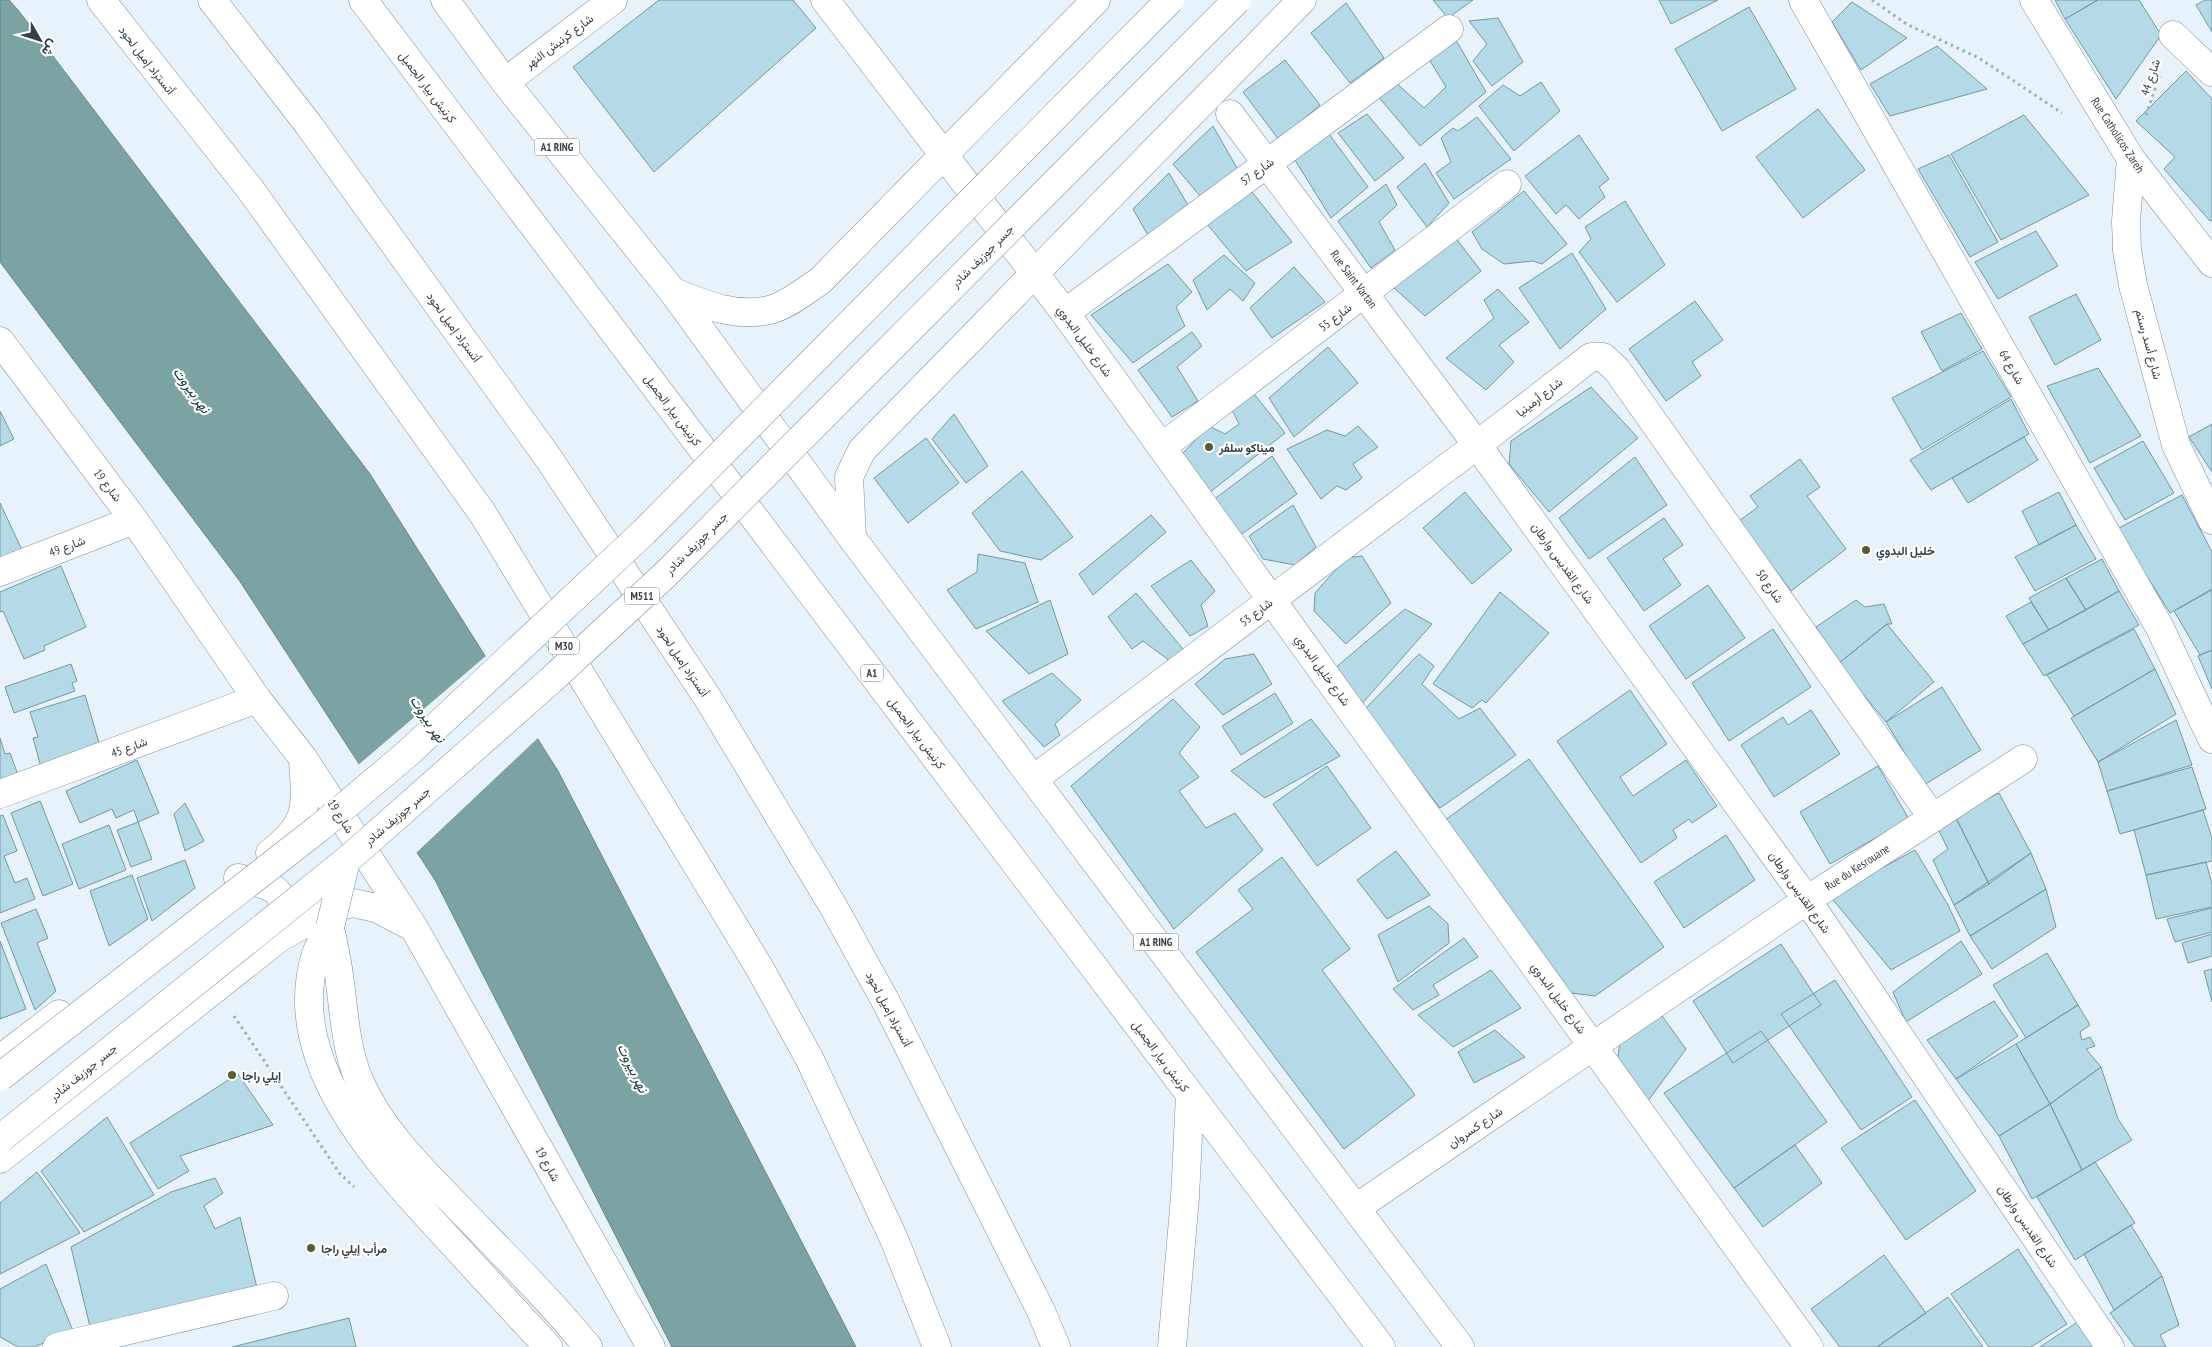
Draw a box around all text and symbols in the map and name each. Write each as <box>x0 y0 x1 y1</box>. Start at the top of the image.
street label: شارع كرنيش النهر <box>521 10 597 74</box>
north arrow <box>15 15 65 65</box>
street label: أتستراد إميل لحود <box>115 23 179 98</box>
text: ش <box>38 36 62 61</box>
street label: كرنيش بيار الجميل <box>395 48 460 126</box>
street label: شارع 44 <box>2137 57 2165 98</box>
street label: Rue Catholicos Zareh <box>2088 94 2148 176</box>
road number: A1 RING <box>534 138 580 156</box>
street label: شارع 57 <box>1237 154 1278 190</box>
street label: جسر جوزيف شادر <box>947 221 1017 292</box>
street label: Rue Saint Vartan <box>1327 247 1381 311</box>
street label: أتستراد إميل لحود <box>423 289 485 366</box>
street label: شارع 55 <box>1316 300 1356 336</box>
street label: شارع خليل البدوي <box>1052 302 1116 381</box>
street label: شارع أسد رستم <box>2130 307 2166 381</box>
street label: شارع 64 <box>1994 347 2028 388</box>
water label: نهر بيروت <box>169 363 215 417</box>
street label: كرنيش بيار الجميل <box>640 371 705 449</box>
street label: شارع أرمينيا <box>1513 374 1566 421</box>
place label: ميناكو سلفر <box>1218 440 1275 456</box>
marker: ميناكو سلفر <box>1203 441 1215 453</box>
street label: شارع 19 <box>89 466 125 506</box>
street label: جسر جوزيف شادر <box>661 508 731 579</box>
street label: شارع القديس وارطان <box>1527 519 1598 608</box>
street label: شارع 49 <box>47 532 88 562</box>
place label: خليل البدوي <box>1876 543 1935 561</box>
marker: خليل البدوي <box>1860 544 1872 556</box>
street label: شارع 50 <box>1751 566 1787 607</box>
road number: M511 <box>624 588 660 604</box>
street label: شارع 53 <box>1237 595 1277 631</box>
street label: أتستراد إميل لحود <box>653 622 713 700</box>
street label: شارع خليل البدوي <box>1290 631 1354 710</box>
road number: M30 <box>549 637 579 654</box>
road number: A1 <box>861 664 883 681</box>
water label: نهر بيروت <box>406 692 450 747</box>
street label: كرنيش بيار الجميل <box>884 694 949 772</box>
street label: شارع 45 <box>109 734 150 762</box>
street label: جسر جوزيف شادر <box>360 783 434 850</box>
street label: شارع 19 <box>323 796 358 837</box>
street label: Rue du Kesrouane <box>1822 840 1892 894</box>
street label: شارع القديس وارطان <box>1764 848 1834 937</box>
road number: A1 RING <box>1134 934 1178 950</box>
street label: شارع خليل البدوي <box>1526 959 1590 1038</box>
street label: أتستراد إميل لحود <box>862 969 915 1050</box>
street label: كرنيش بيار الجميل <box>1128 1017 1193 1095</box>
street label: جسر جوزيف شادر <box>45 1040 120 1105</box>
water label: نهر بيروت <box>613 1040 653 1097</box>
place label: إيلي راجا <box>242 1068 281 1086</box>
marker: إيلي راجا <box>226 1069 238 1081</box>
street label: شارع كسروان <box>1445 1103 1506 1152</box>
street label: شارع 19 <box>531 1144 564 1185</box>
street label: شارع القديس وارطان <box>1993 1182 2061 1271</box>
place label: مرأب إيلي راجا <box>321 1241 387 1259</box>
marker: مرأب إيلي راجا <box>305 1242 317 1254</box>

